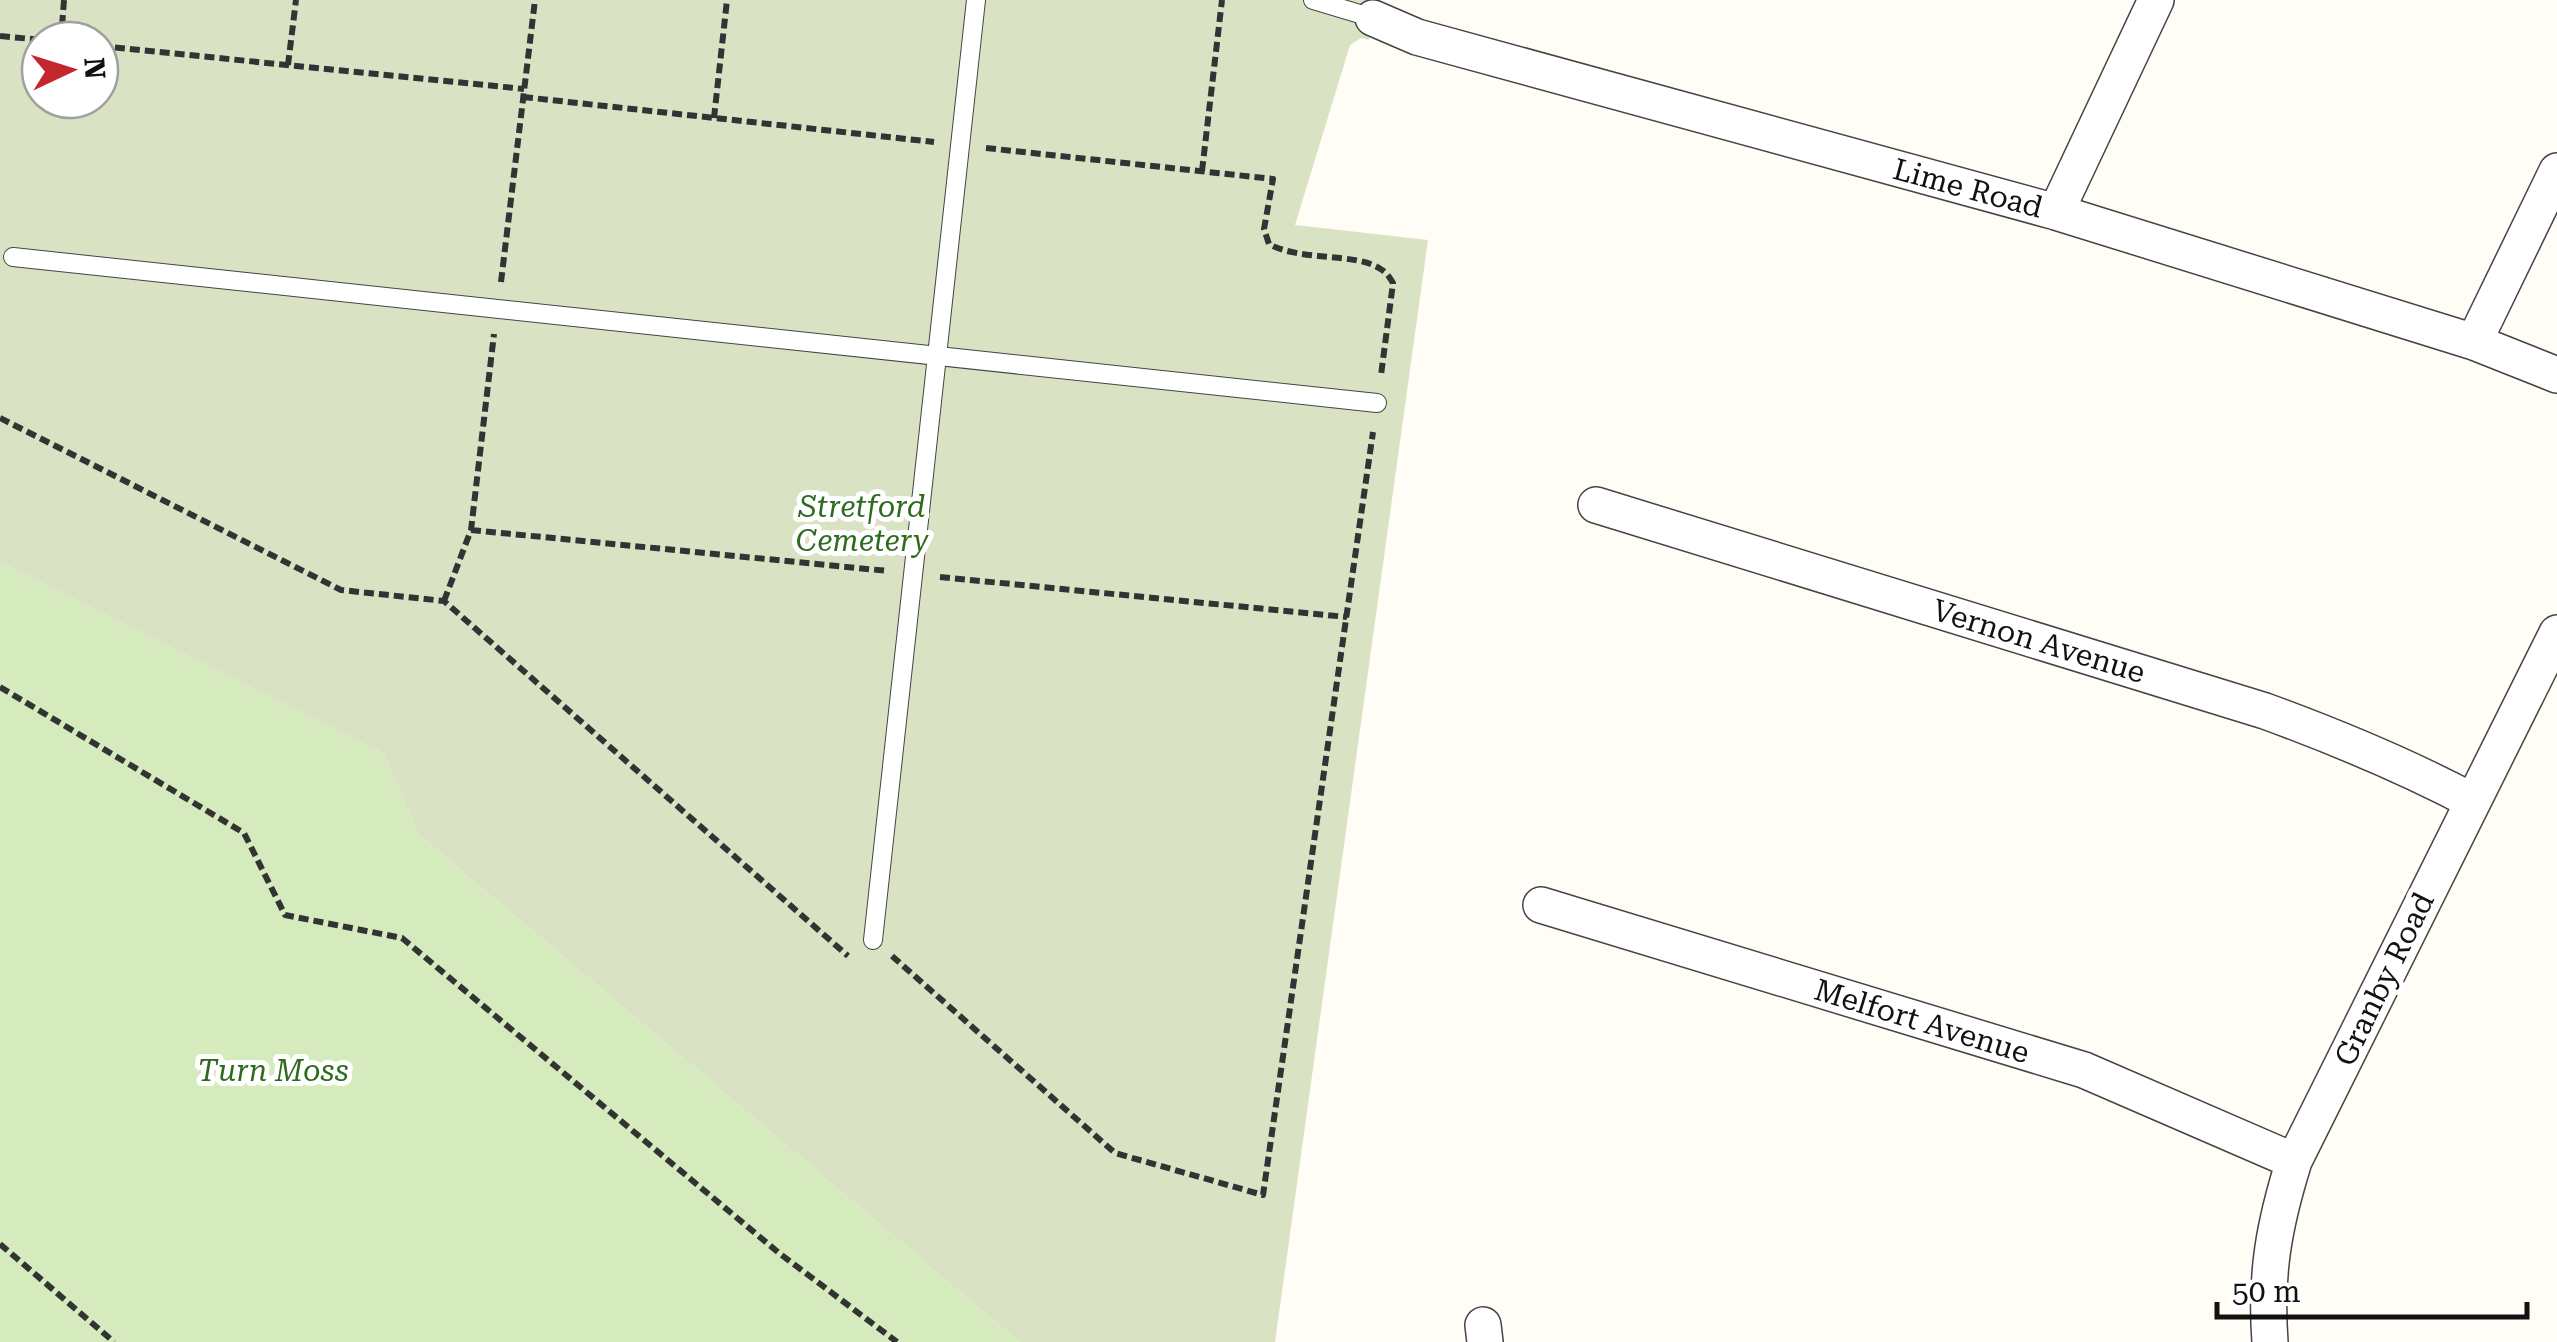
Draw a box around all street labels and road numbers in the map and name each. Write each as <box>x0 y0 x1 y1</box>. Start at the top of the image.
street label: Lime Road <box>1889 151 2047 225</box>
street label: Vernon Avenue <box>1929 592 2149 690</box>
street label: Granby Road <box>2327 887 2441 1071</box>
street label: Melfort Avenue <box>1810 972 2034 1070</box>

